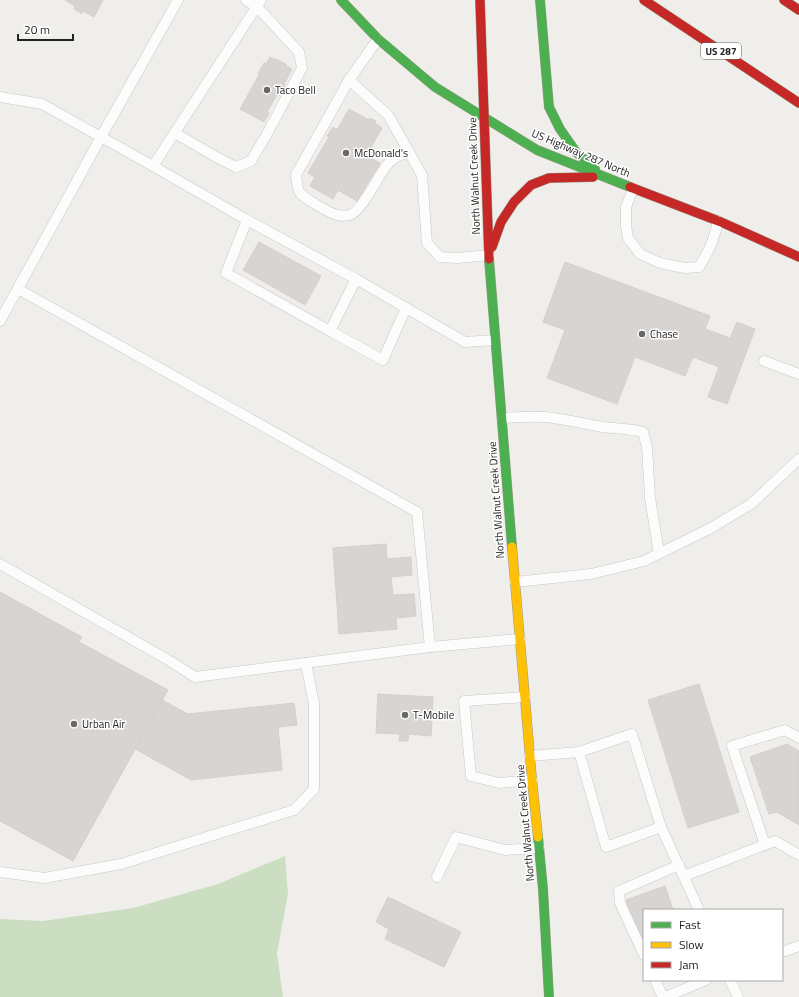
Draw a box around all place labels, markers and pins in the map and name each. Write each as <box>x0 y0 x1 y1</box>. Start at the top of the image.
place label: Taco Bell <box>275 82 316 98</box>
marker: Taco Bell <box>262 85 272 95</box>
place label: McDonald's <box>354 145 408 161</box>
marker: McDonald's <box>341 148 351 158</box>
place label: Chase <box>650 326 679 342</box>
marker: Chase <box>637 329 647 339</box>
place label: T-Mobile <box>413 707 455 723</box>
marker: T-Mobile <box>400 710 410 720</box>
place label: Urban Air <box>82 716 125 732</box>
marker: Urban Air <box>69 719 79 729</box>

